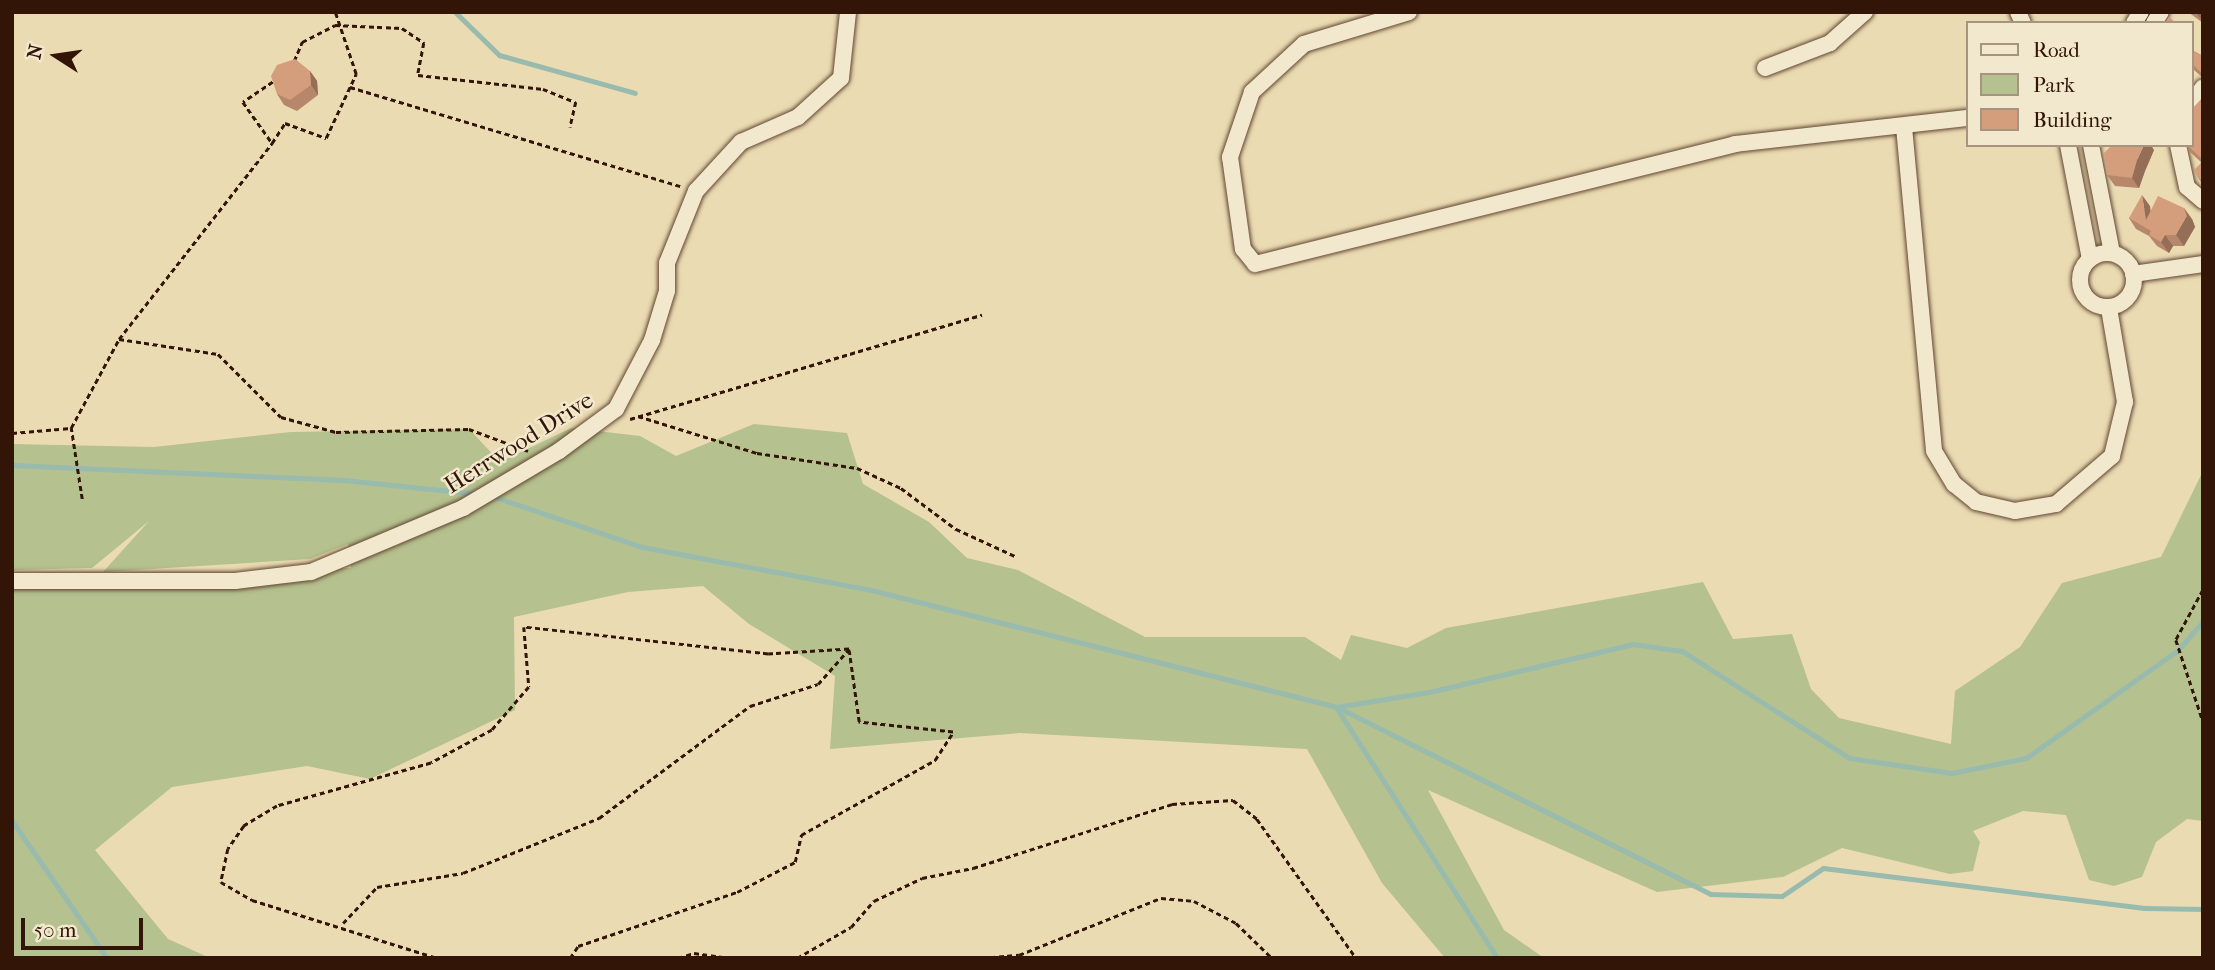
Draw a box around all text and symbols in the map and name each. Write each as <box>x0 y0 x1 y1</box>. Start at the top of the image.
north arrow <box>21 21 91 91</box>
legend <box>1966 21 2194 147</box>
text: Road <box>2033 38 2080 62</box>
text: N <box>23 42 48 61</box>
text: Park <box>2033 73 2075 97</box>
text: Building <box>2033 108 2111 132</box>
street label: Herrwood Drive <box>439 386 599 500</box>
scale bar <box>24 904 147 948</box>
text: 50 m <box>34 918 77 942</box>

